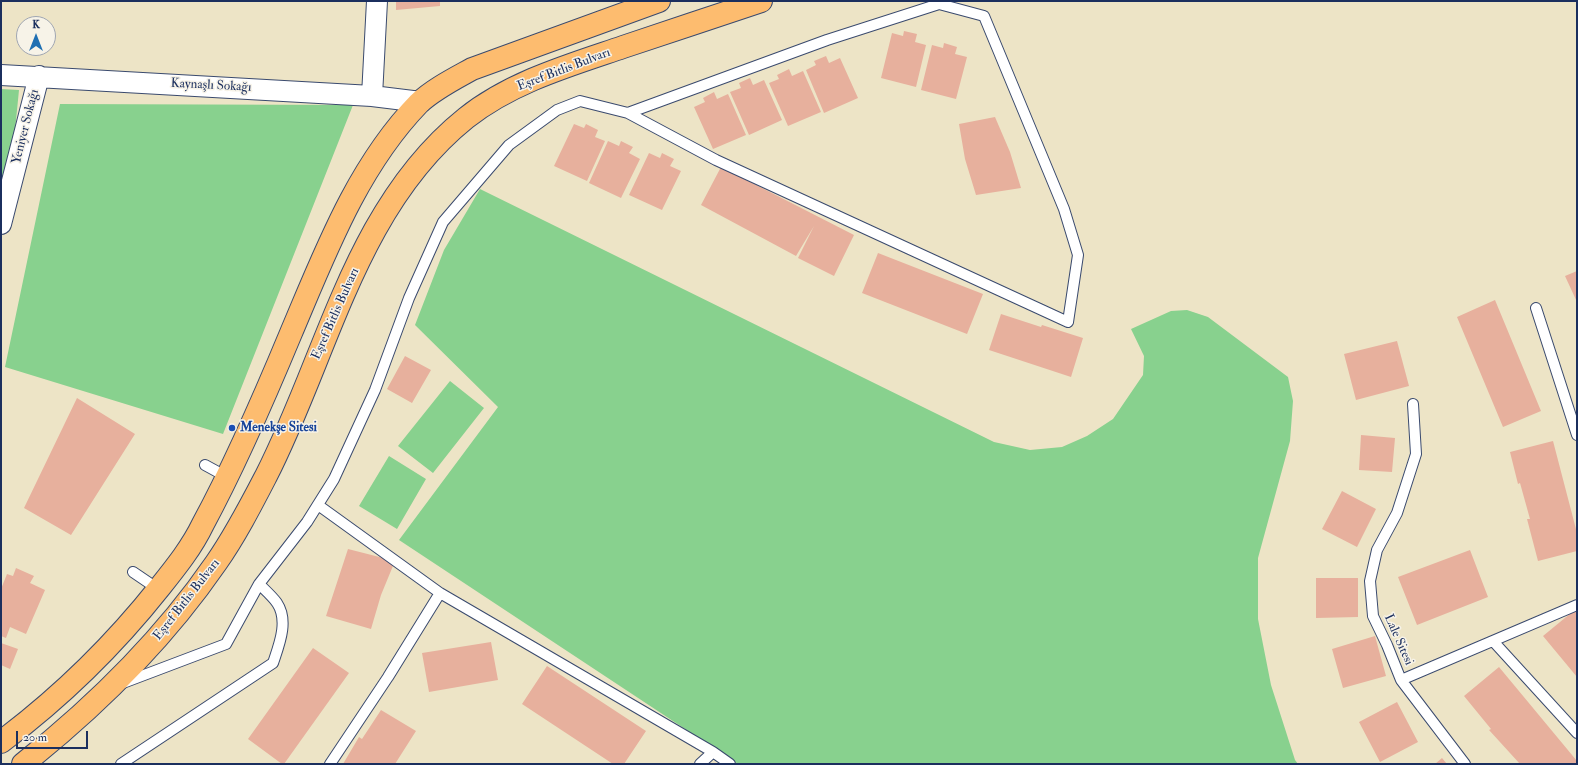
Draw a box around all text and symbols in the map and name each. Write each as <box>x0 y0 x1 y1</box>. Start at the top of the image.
north arrow <box>16 16 56 56</box>
text: K <box>32 18 40 31</box>
street label: Eşref Bitlis Bulvarı <box>515 45 613 95</box>
street label: Kaynaşlı Sokağı <box>170 76 252 96</box>
street label: Yeniyer Sokağı <box>9 88 43 166</box>
street label: Eşref Bitlis Bulvarı <box>309 266 363 362</box>
place label: Menekşe Sitesi <box>240 420 317 436</box>
marker: Menekşe Sitesi <box>227 423 237 433</box>
street label: Eşref Bitlis Bulvarı <box>150 556 224 644</box>
street label: Lale Sitesi <box>1380 612 1416 668</box>
scale bar <box>18 723 90 749</box>
text: 20 m <box>23 730 47 745</box>

